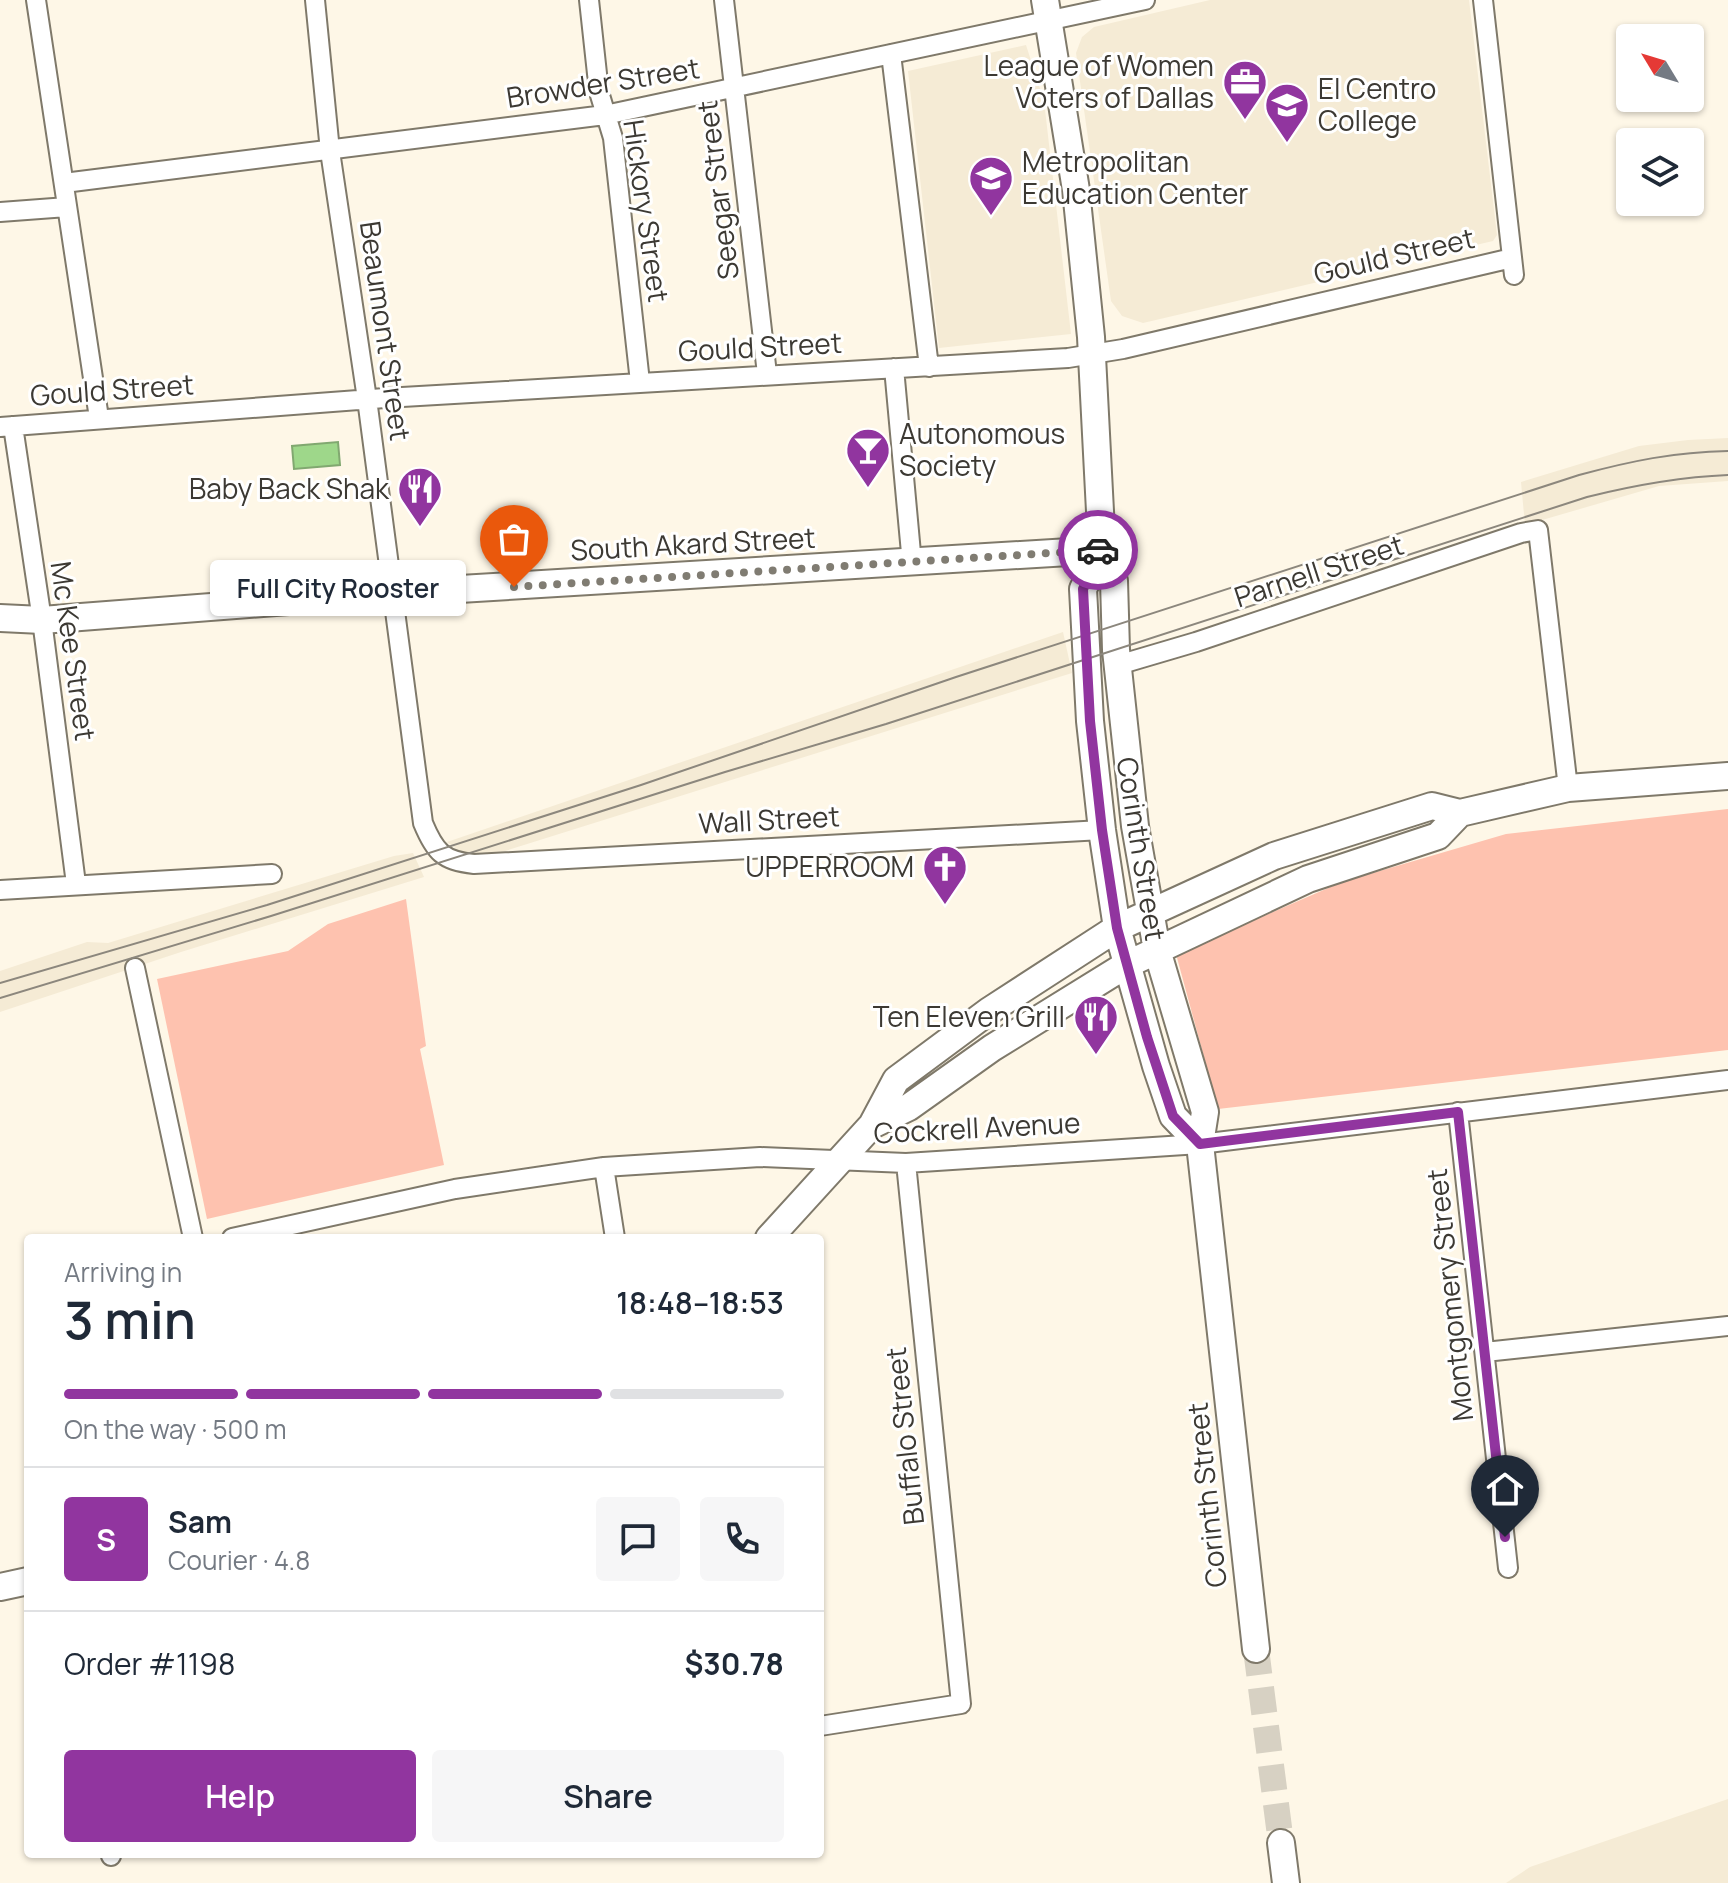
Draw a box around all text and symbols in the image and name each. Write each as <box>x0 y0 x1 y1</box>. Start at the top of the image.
north arrow <box>1616 24 1704 112</box>
map controls <box>1616 24 1704 216</box>
place label: League of Women Voters of Dallas <box>984 46 1214 116</box>
street label: Browder Street <box>504 48 702 116</box>
office icon: League of Women Voters of Dallas <box>1221 58 1269 121</box>
place label: El Centro College <box>1318 69 1436 139</box>
school or university icon: El Centro College <box>1263 81 1311 144</box>
street label: Seegar Street <box>687 98 747 282</box>
street label: Hickory Street <box>615 117 679 305</box>
button: layers <box>1616 128 1704 216</box>
place label: Metropolitan Education Center <box>1022 142 1248 212</box>
school or university icon: Metropolitan Education Center <box>967 154 1015 217</box>
street label: Gould Street <box>1310 218 1478 292</box>
street label: Beaumont Street <box>352 219 420 443</box>
street label: Gould Street <box>677 323 843 369</box>
street label: Gould Street <box>29 364 195 414</box>
place label: Autonomous Society <box>899 414 1065 484</box>
bar icon: Autonomous Society <box>844 426 892 489</box>
restaurant icon: Baby Back Shak <box>396 465 444 528</box>
place label: Baby Back Shak <box>189 469 390 507</box>
pin <box>480 505 548 587</box>
courier <box>1058 510 1138 590</box>
icon: bag <box>492 517 536 561</box>
street label: South Akard Street <box>569 518 816 568</box>
street label: Parnell Street <box>1229 525 1408 615</box>
icon: car <box>1076 528 1120 572</box>
street label: Mc Kee Street <box>43 559 105 743</box>
callout: Full City Rooster <box>210 559 466 615</box>
text: Full City Rooster <box>237 570 439 606</box>
street label: Corinth Street <box>1109 754 1175 943</box>
street label: Wall Street <box>697 796 841 842</box>
church icon: UPPERROOM <box>921 843 969 906</box>
place label: UPPERROOM <box>745 847 914 885</box>
restaurant icon: Ten Eleven Grill <box>1072 993 1120 1056</box>
place label: Ten Eleven Grill <box>873 997 1065 1035</box>
street label: Cockrell Avenue <box>873 1103 1081 1151</box>
street label: Montgomery Street <box>1417 1167 1481 1423</box>
text: Arriving in <box>64 1254 182 1290</box>
text: 18:48–18:53 <box>616 1282 784 1323</box>
text: 3 min <box>64 1284 196 1355</box>
street label: Buffalo Street <box>876 1345 932 1527</box>
street label: Corinth Street <box>1177 1401 1235 1589</box>
text: On the way · 500 m <box>64 1411 287 1447</box>
pin <box>1471 1455 1539 1537</box>
icon: home <box>1483 1467 1527 1511</box>
button: chat <box>596 1497 680 1581</box>
button: phone <box>700 1497 784 1581</box>
text: Sam <box>168 1501 232 1542</box>
text: S <box>96 1519 116 1560</box>
text: Courier · 4.8 <box>168 1542 310 1578</box>
text: Order #1198 <box>64 1643 235 1684</box>
text: $30.78 <box>684 1643 784 1684</box>
button: Help <box>64 1750 416 1842</box>
button: Share <box>432 1750 784 1842</box>

